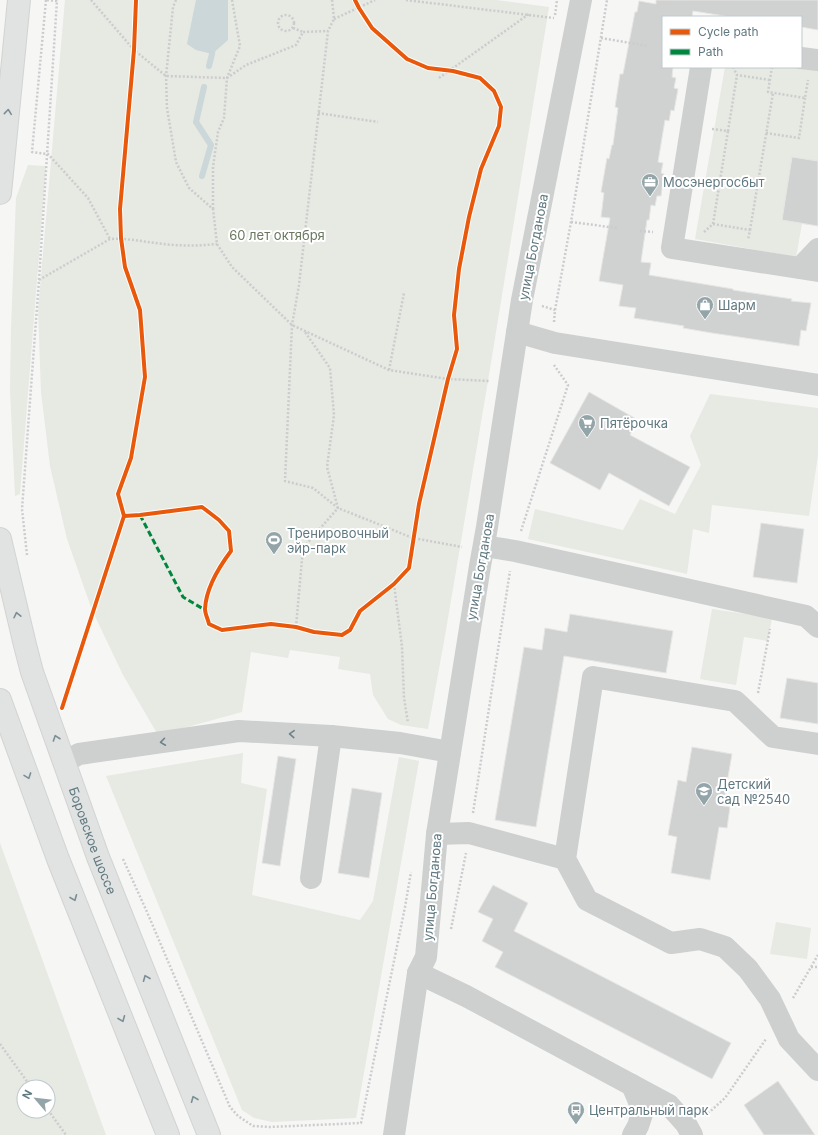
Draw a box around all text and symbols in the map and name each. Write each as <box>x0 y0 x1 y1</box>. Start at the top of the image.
legend <box>662 16 802 68</box>
text: Cycle path <box>698 24 759 39</box>
text: Path <box>698 44 723 59</box>
one-way arrow <box>3 109 12 115</box>
office icon: Мосэнергосбыт <box>640 172 660 197</box>
place label: Мосэнергосбыт <box>663 174 765 190</box>
street label: улица Богданова <box>515 192 551 302</box>
park label: 60 лет октября <box>229 227 325 243</box>
shop icon: Шарм <box>695 295 715 320</box>
place label: Шарм <box>718 297 756 313</box>
supermarket icon: Пятёрочка <box>577 413 597 438</box>
place label: Пятёрочка <box>600 415 668 431</box>
street label: улица Богданова <box>463 512 497 622</box>
place label: Тренировочный эйр-парк <box>287 525 389 556</box>
sports icon: Тренировочный эйр-парк <box>264 530 284 555</box>
one-way arrow <box>14 611 22 618</box>
one-way arrow <box>289 729 295 738</box>
one-way arrow <box>52 735 61 742</box>
one-way arrow <box>160 737 166 746</box>
one-way arrow <box>23 773 31 780</box>
place label: Детский сад №2540 <box>717 776 790 807</box>
school or university icon: Детский сад №2540 <box>694 781 714 806</box>
street label: Боровское шоссе <box>66 785 120 897</box>
street label: улица Богданова <box>419 832 445 942</box>
one-way arrow <box>69 894 77 901</box>
one-way arrow <box>143 975 151 982</box>
one-way arrow <box>117 1015 125 1022</box>
north arrow <box>16 1079 56 1119</box>
text: N <box>19 1087 35 1101</box>
one-way arrow <box>191 1095 199 1102</box>
bus stop icon: Центральный парк <box>566 1100 586 1125</box>
place label: Центральный парк <box>589 1102 709 1118</box>

